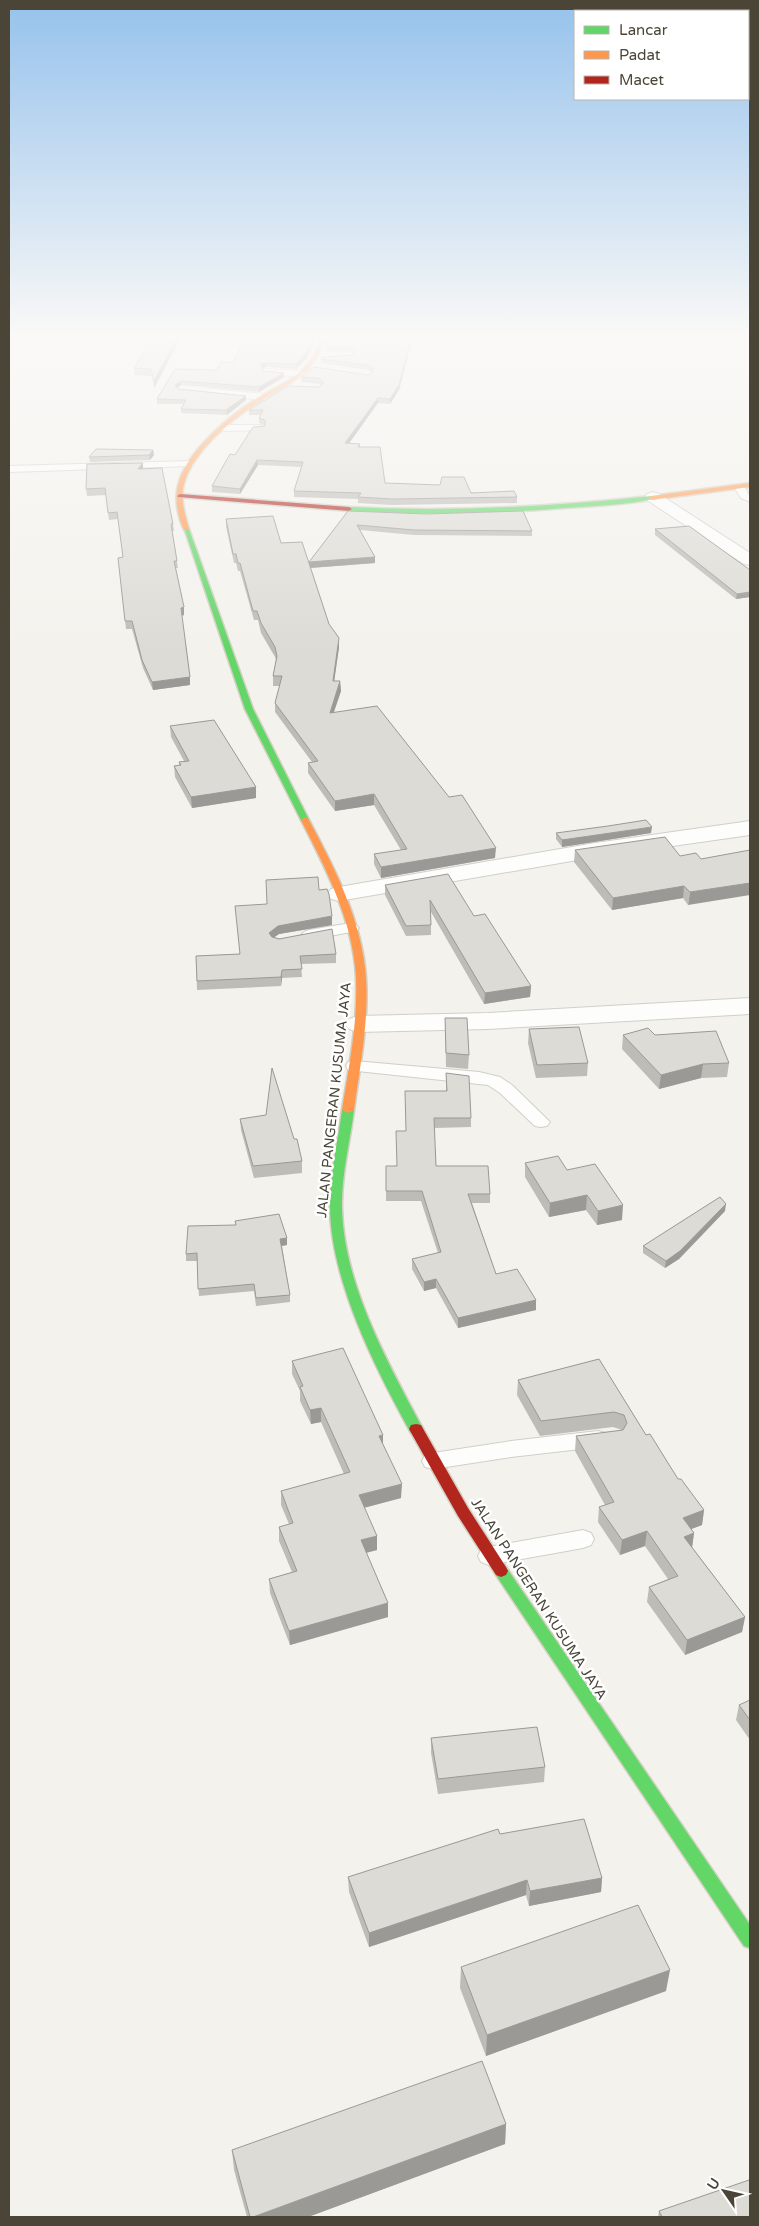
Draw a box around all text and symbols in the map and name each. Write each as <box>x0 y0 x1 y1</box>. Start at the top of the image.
legend <box>574 10 749 100</box>
text: Lancar <box>619 21 668 39</box>
text: Padat <box>619 46 661 64</box>
text: Macet <box>619 71 664 89</box>
street label: JALAN PANGERAN KUSUMA JAYA <box>313 981 355 1219</box>
street label: JALAN PANGERAN KUSUMA JAYA <box>467 1495 611 1703</box>
north arrow <box>699 2166 749 2216</box>
text: U <box>704 2175 724 2193</box>

